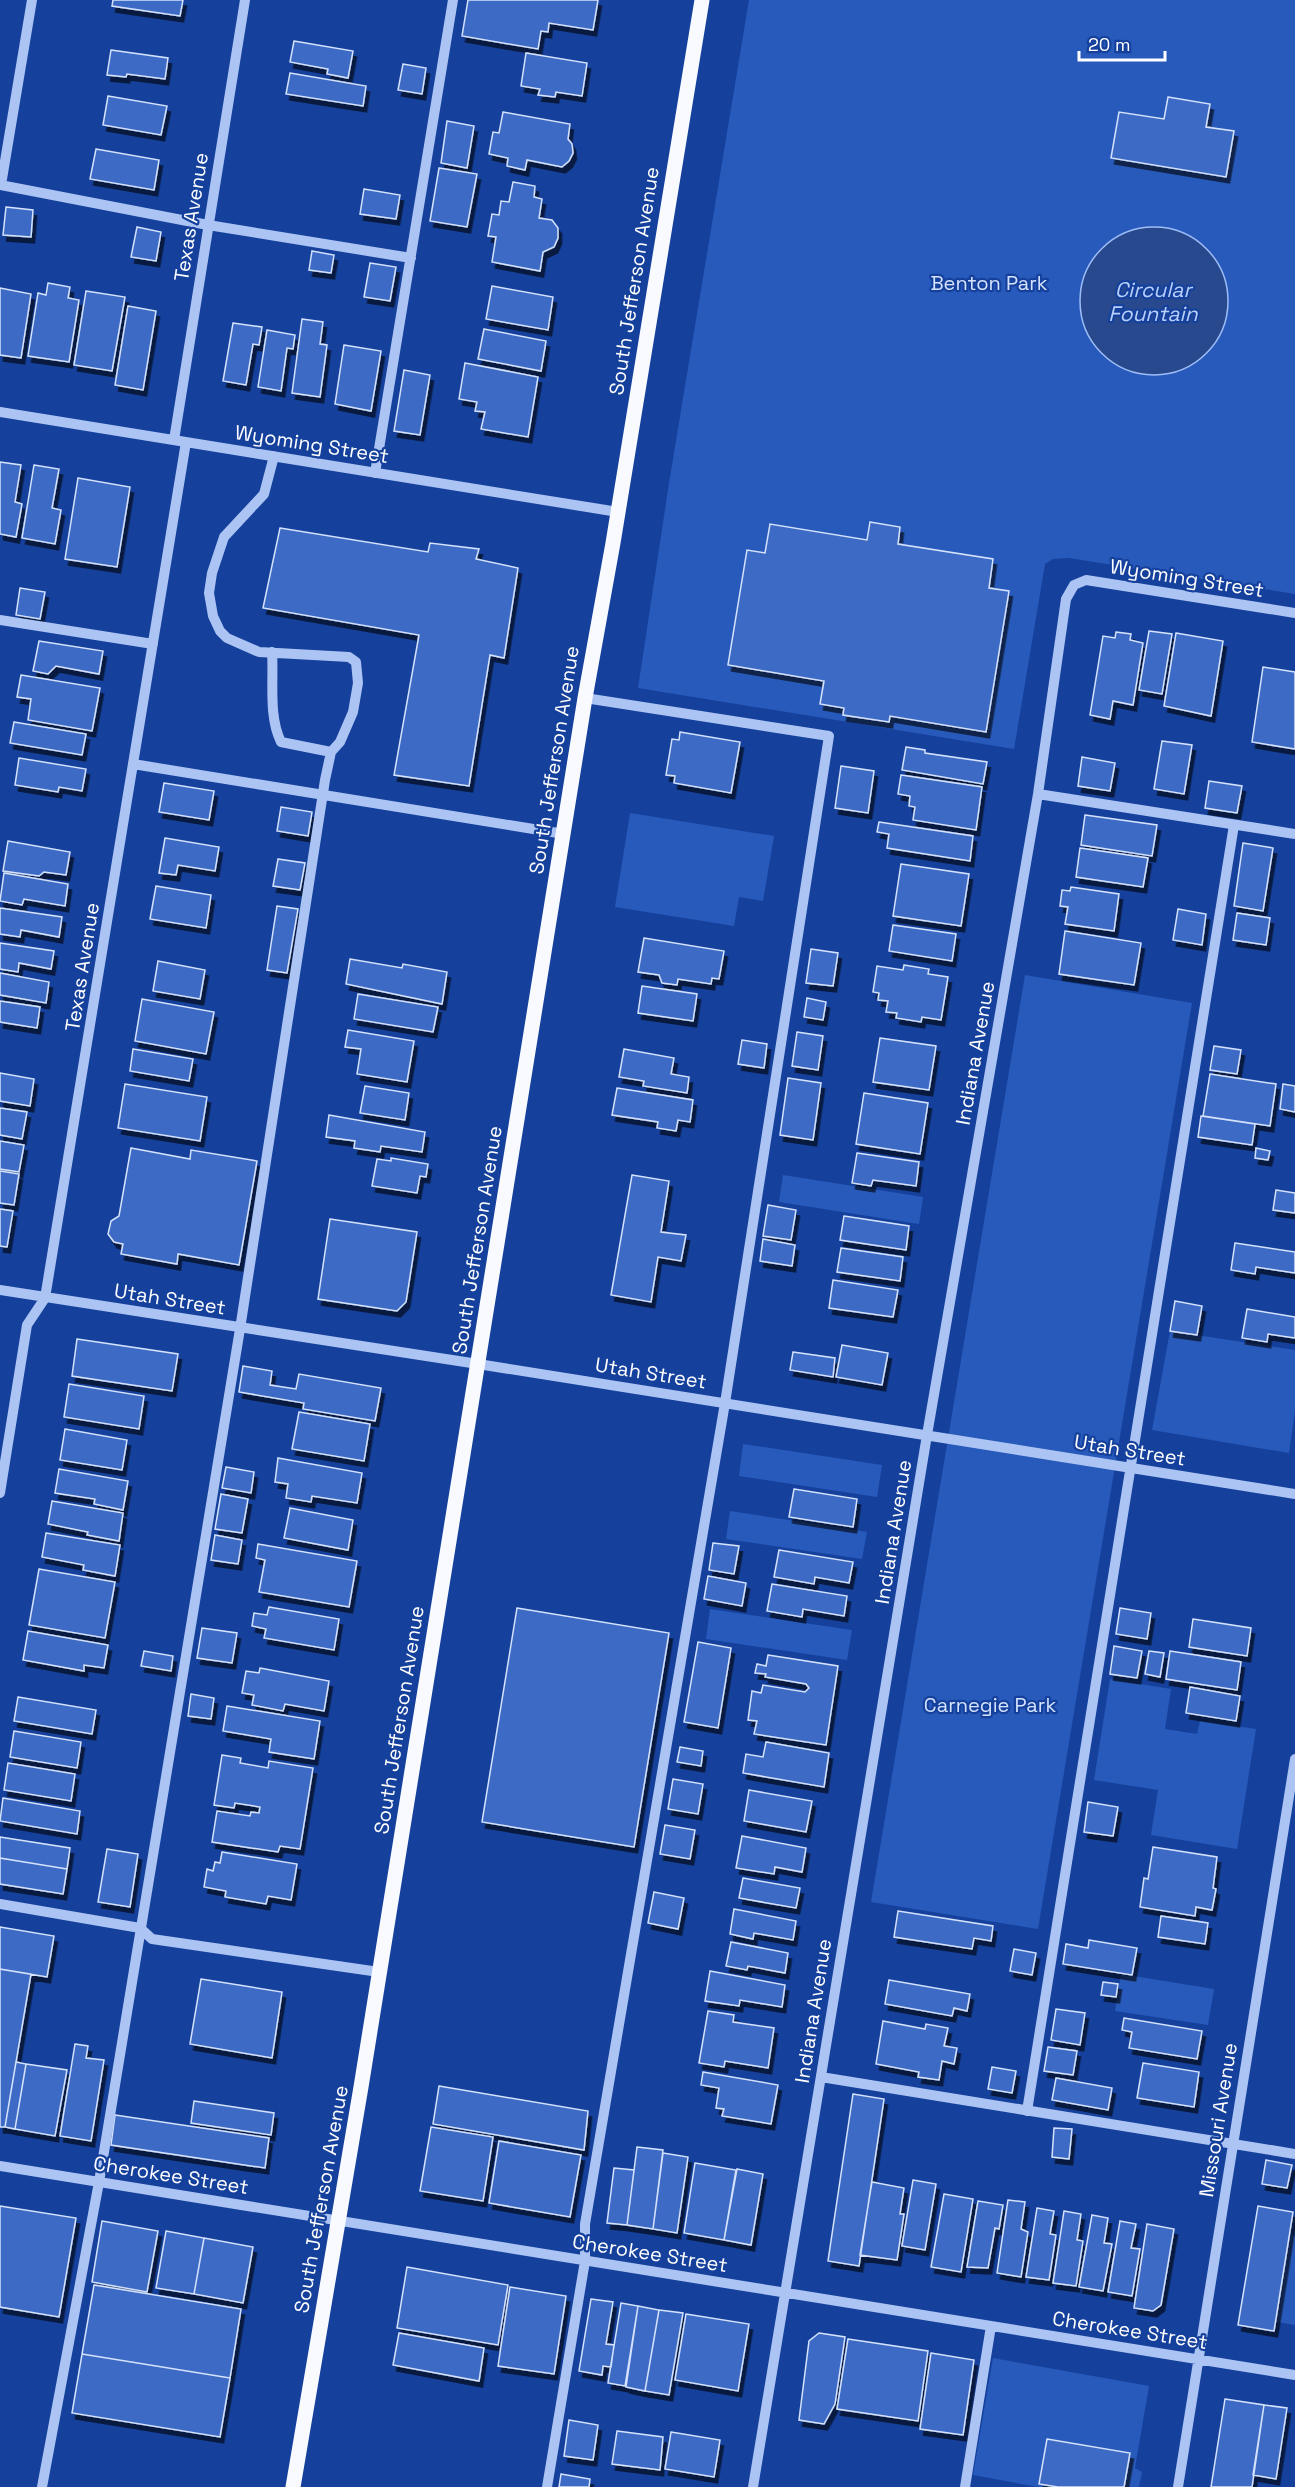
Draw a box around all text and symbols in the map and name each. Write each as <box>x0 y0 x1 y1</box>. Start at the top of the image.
scale bar <box>1079 24 1164 62</box>
text: 20 m <box>1088 33 1131 56</box>
street label: Texas Avenue <box>168 151 214 283</box>
street label: South Jefferson Avenue <box>603 165 665 397</box>
park label: Benton Park <box>930 270 1048 296</box>
water label: Circular Fountain <box>1108 276 1199 327</box>
street label: Wyoming Street <box>233 419 391 469</box>
street label: Wyoming Street <box>1108 553 1266 603</box>
street label: South Jefferson Avenue <box>523 644 585 876</box>
street label: Texas Avenue <box>59 901 105 1033</box>
street label: Indiana Avenue <box>950 979 1000 1127</box>
street label: South Jefferson Avenue <box>446 1124 508 1356</box>
street label: Utah Street <box>112 1277 228 1321</box>
street label: Utah Street <box>593 1351 709 1395</box>
street label: Utah Street <box>1072 1428 1188 1472</box>
street label: Indiana Avenue <box>869 1458 917 1606</box>
street label: South Jefferson Avenue <box>368 1604 430 1836</box>
park label: Carnegie Park <box>924 1692 1056 1718</box>
street label: Indiana Avenue <box>789 1937 837 2085</box>
street label: Missouri Avenue <box>1193 2041 1243 2199</box>
street label: South Jefferson Avenue <box>288 2083 354 2315</box>
street label: Cherokee Street <box>92 2150 250 2200</box>
street label: Cherokee Street <box>571 2228 729 2278</box>
street label: Cherokee Street <box>1051 2305 1209 2355</box>

